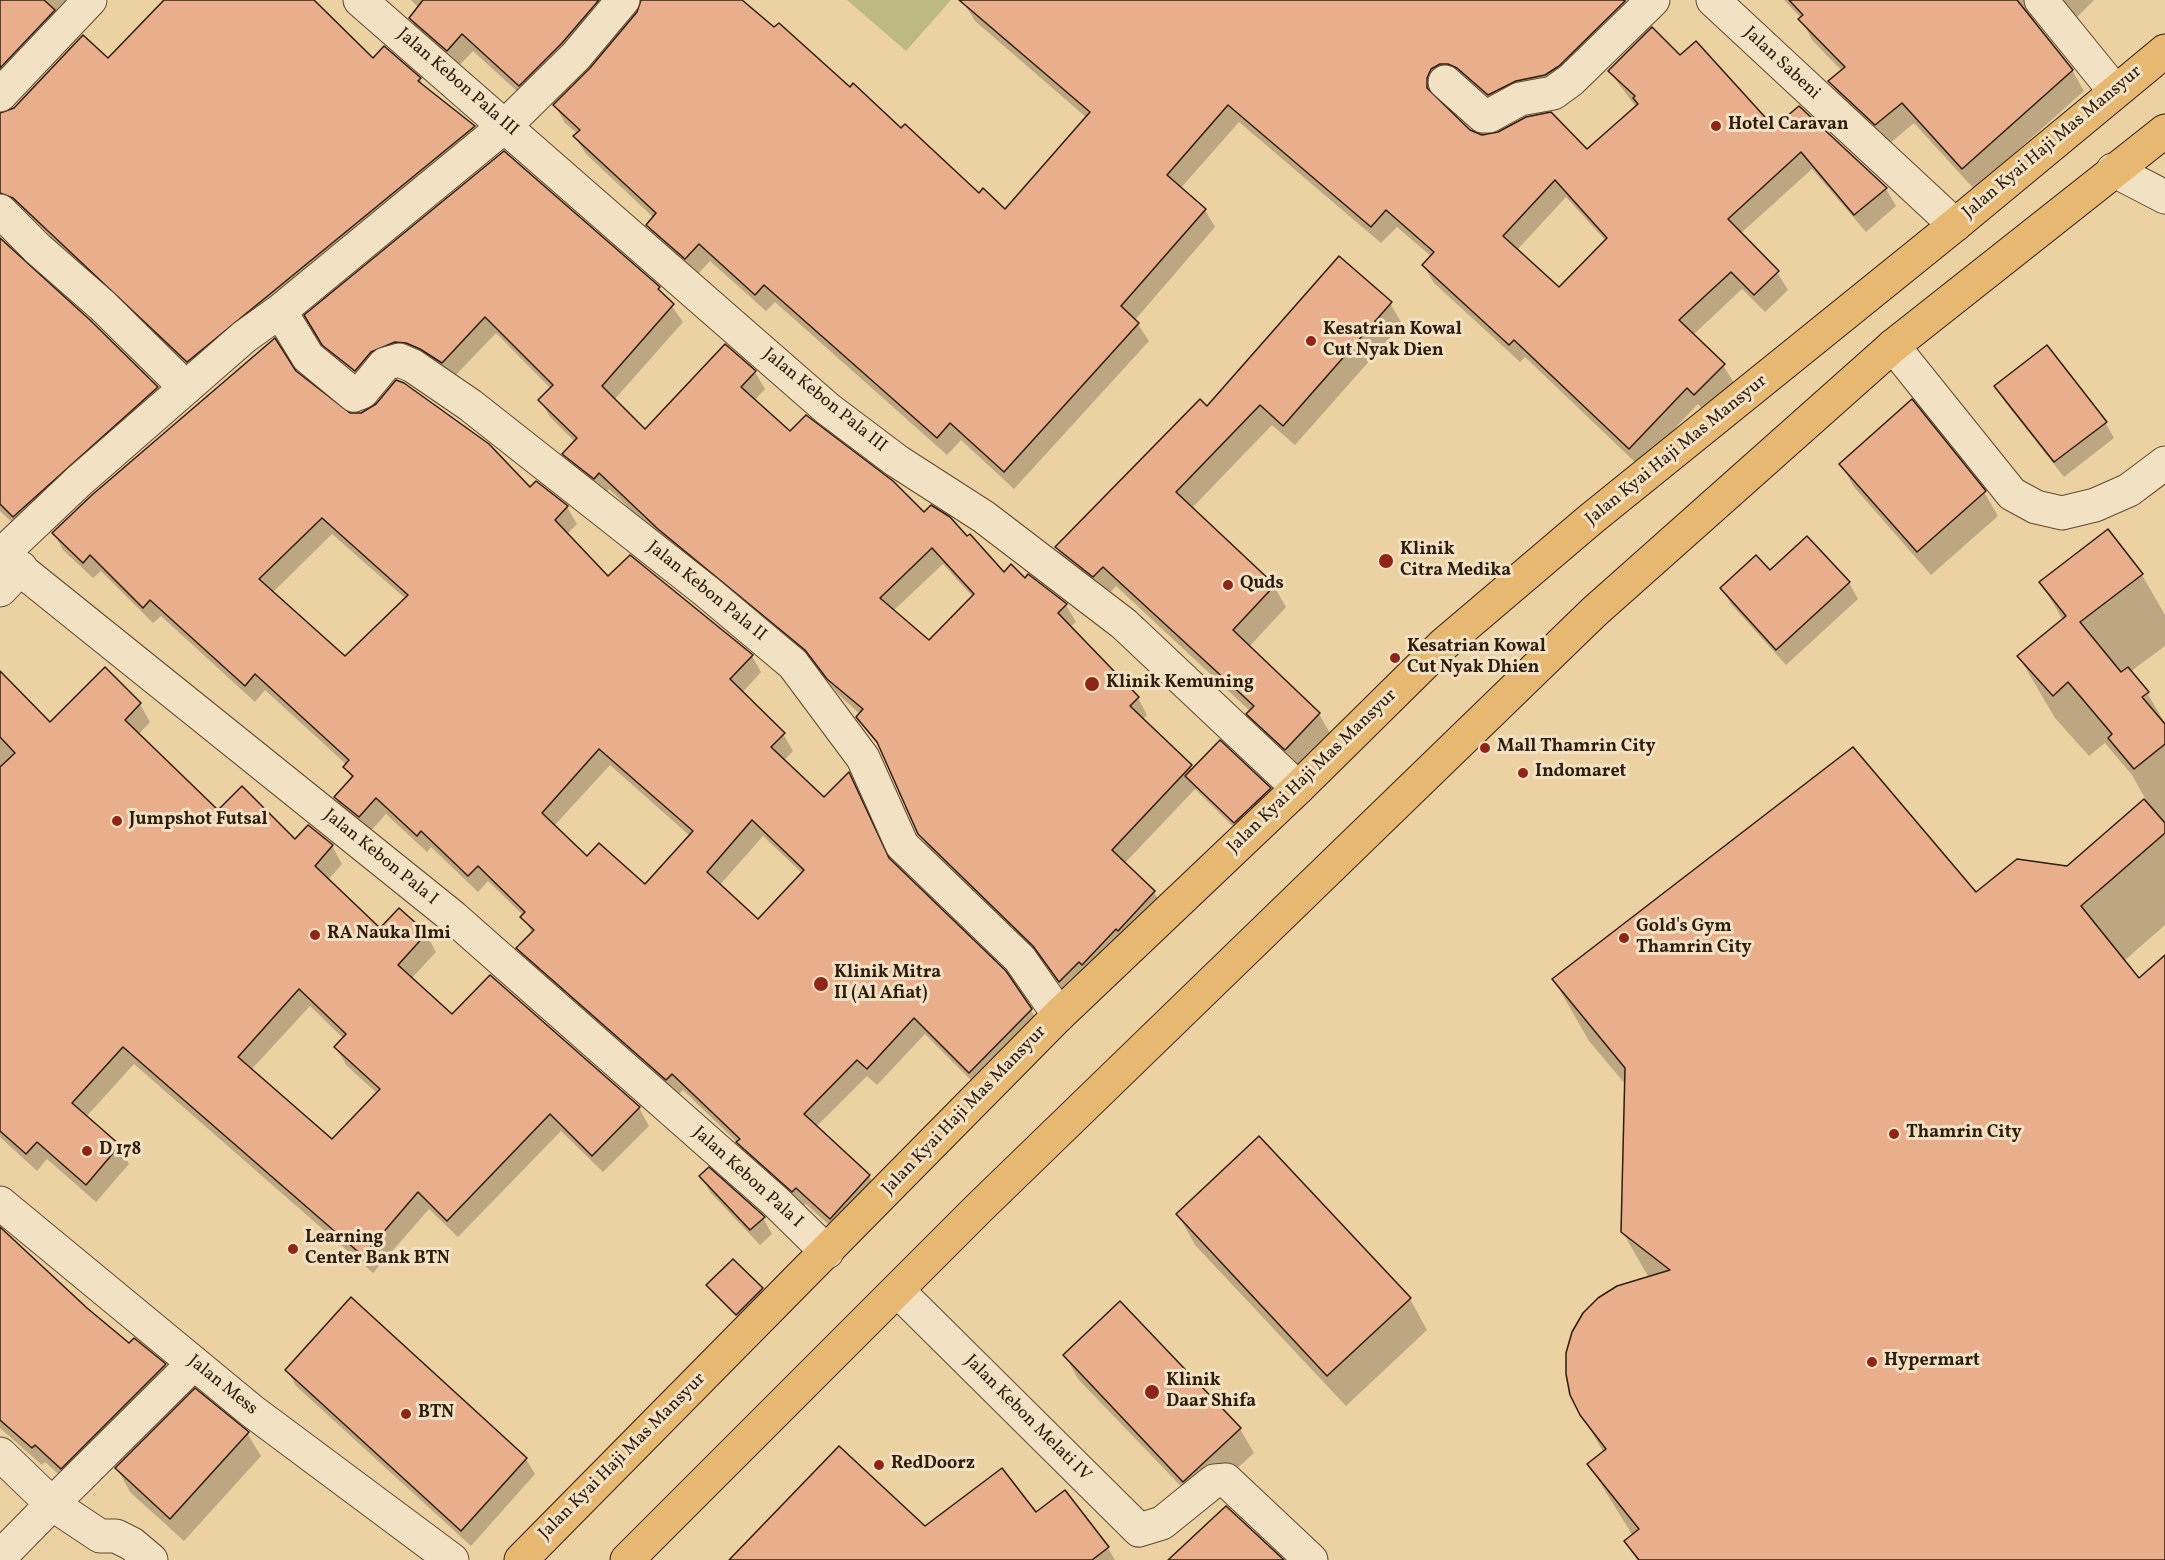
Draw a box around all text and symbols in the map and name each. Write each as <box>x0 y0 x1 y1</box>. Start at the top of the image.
street label: Jalan Sabeni <box>1738 23 1824 105</box>
street label: Jalan Kebon Pala III <box>392 24 522 142</box>
street label: Jalan Kyai Haji Mas Mansyur <box>1959 62 2147 224</box>
place label: Hotel Caravan <box>1728 115 1849 137</box>
marker: Hotel Caravan <box>1709 119 1723 133</box>
place label: Kesatrian Kowal Cut Nyak Dien <box>1323 320 1462 362</box>
marker: Kesatrian Kowal Cut Nyak Dien <box>1304 334 1318 348</box>
street label: Jalan Kebon Pala III <box>757 344 891 458</box>
street label: Jalan Kyai Haji Mas Mansyur <box>1582 371 1772 531</box>
street label: Jalan Kebon Pala II <box>642 537 770 647</box>
place label: Klinik Citra Medika <box>1400 540 1511 582</box>
marker: Klinik Citra Medika <box>1377 552 1395 570</box>
place label: Quds <box>1240 574 1284 596</box>
marker: Quds <box>1221 578 1235 592</box>
place label: Kesatrian Kowal Cut Nyak Dhien <box>1407 637 1546 680</box>
marker: Kesatrian Kowal Cut Nyak Dhien <box>1388 651 1402 665</box>
place label: Klinik Kemuning <box>1106 673 1254 695</box>
marker: Klinik Kemuning <box>1083 675 1101 693</box>
street label: Jalan Kyai Haji Mas Mansyur <box>1224 685 1402 859</box>
place label: Mall Thamrin City <box>1497 737 1656 759</box>
marker: Mall Thamrin City <box>1478 741 1492 755</box>
place label: Indomaret <box>1535 762 1626 784</box>
marker: Indomaret <box>1516 766 1530 780</box>
street label: Jalan Kebon Pala I <box>318 805 442 911</box>
place label: Jumpshot Futsal <box>129 810 268 832</box>
marker: Jumpshot Futsal <box>110 814 124 828</box>
place label: Gold's Gym Thamrin City <box>1636 917 1752 960</box>
place label: RA Nauka Ilmi <box>327 924 451 946</box>
marker: RA Nauka Ilmi <box>308 928 322 942</box>
marker: Gold's Gym Thamrin City <box>1617 931 1631 945</box>
place label: Klinik Mitra II (Al Afiat) <box>834 963 941 1006</box>
marker: Klinik Mitra II (Al Afiat) <box>812 975 830 993</box>
street label: Jalan Kyai Haji Mas Mansyur <box>878 1022 1052 1200</box>
street label: Jalan Kebon Pala I <box>687 1123 807 1233</box>
place label: Thamrin City <box>1906 1123 2022 1145</box>
marker: Thamrin City <box>1887 1127 1901 1141</box>
place label: D 178 <box>99 1140 141 1162</box>
marker: D 178 <box>80 1144 94 1158</box>
place label: Learning Center Bank BTN <box>305 1228 450 1270</box>
marker: Learning Center Bank BTN <box>286 1242 300 1256</box>
street label: Jalan Mess <box>183 1351 261 1421</box>
street label: Jalan Kebon Melati IV <box>959 1351 1095 1487</box>
place label: Hypermart <box>1884 1351 1980 1373</box>
marker: Hypermart <box>1865 1355 1879 1369</box>
street label: Jalan Kyai Haji Mas Mansyur <box>535 1369 711 1545</box>
place label: Klinik Daar Shifa <box>1166 1371 1256 1414</box>
marker: Klinik Daar Shifa <box>1143 1383 1161 1401</box>
place label: BTN <box>418 1403 454 1425</box>
marker: BTN <box>399 1407 413 1421</box>
place label: RedDoorz <box>891 1454 975 1476</box>
marker: RedDoorz <box>872 1458 886 1472</box>

